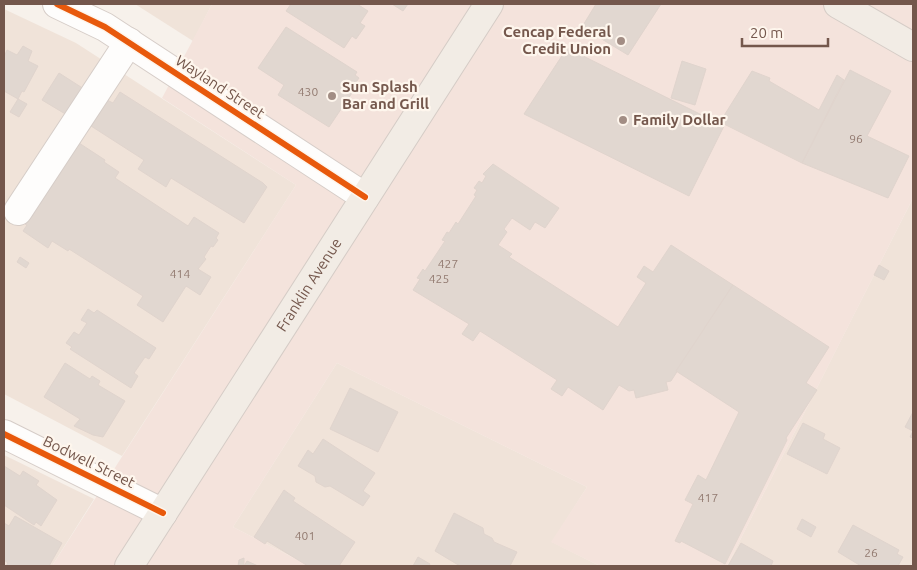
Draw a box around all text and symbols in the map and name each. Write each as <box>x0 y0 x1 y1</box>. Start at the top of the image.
scale bar <box>742 15 828 47</box>
place label: Cencap Federal Credit Union <box>503 23 611 57</box>
text: 20 m <box>750 24 783 41</box>
marker: Cencap Federal Credit Union <box>615 35 627 47</box>
street label: Wayland Street <box>173 51 268 122</box>
place label: Sun Splash Bar and Grill <box>342 78 430 112</box>
house number: 430 <box>298 85 318 98</box>
marker: Sun Splash Bar and Grill <box>326 90 338 102</box>
place label: Family Dollar <box>633 111 727 128</box>
marker: Family Dollar <box>617 114 629 126</box>
house number: 96 <box>849 132 863 145</box>
street label: Franklin Avenue <box>273 235 345 334</box>
house number: 427 <box>438 257 458 270</box>
house number: 414 <box>170 267 190 280</box>
house number: 425 <box>429 272 449 285</box>
street label: Bodwell Street <box>40 432 138 491</box>
house number: 417 <box>698 491 718 504</box>
house number: 401 <box>295 529 315 542</box>
house number: 26 <box>864 546 878 559</box>

